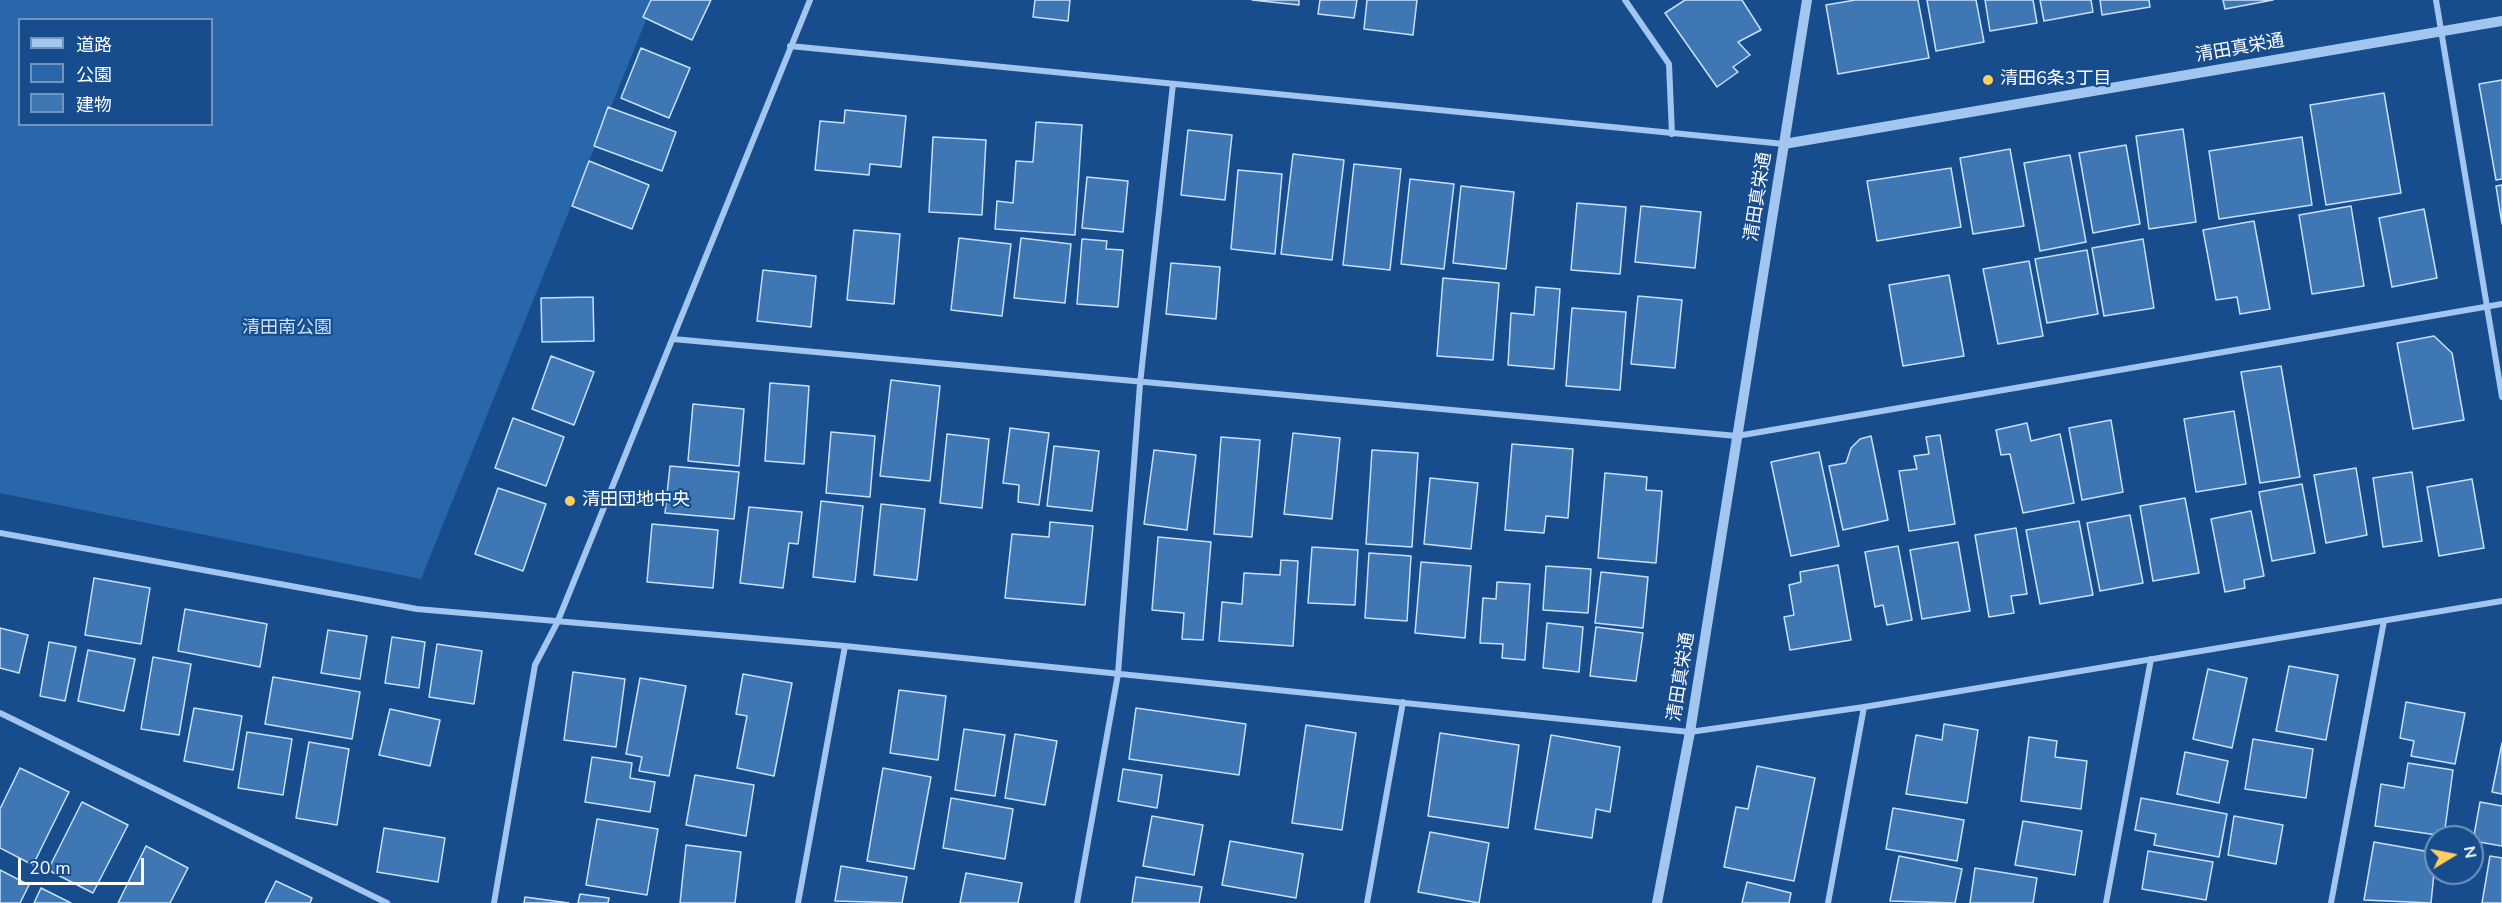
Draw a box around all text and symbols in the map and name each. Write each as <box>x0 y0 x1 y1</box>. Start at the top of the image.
legend <box>18 18 213 126</box>
street label: 清田真栄通 <box>2194 31 2286 67</box>
text: 道路 <box>76 33 112 57</box>
text: 公園 <box>76 63 112 87</box>
place label: 清田6条3丁目 <box>2000 69 2112 91</box>
marker: 清田6条3丁目 <box>1981 73 1995 87</box>
text: 建物 <box>76 93 112 117</box>
street label: 清田真栄通 <box>1741 151 1777 243</box>
park label: 清田南公園 <box>242 318 332 340</box>
place label: 清田団地中央 <box>582 490 690 512</box>
marker: 清田団地中央 <box>563 494 577 508</box>
street label: 清田真栄通 <box>1664 631 1700 723</box>
north arrow <box>2424 825 2484 885</box>
text: N <box>2458 844 2482 860</box>
scale bar <box>21 846 147 884</box>
text: 20 m <box>29 856 71 880</box>

